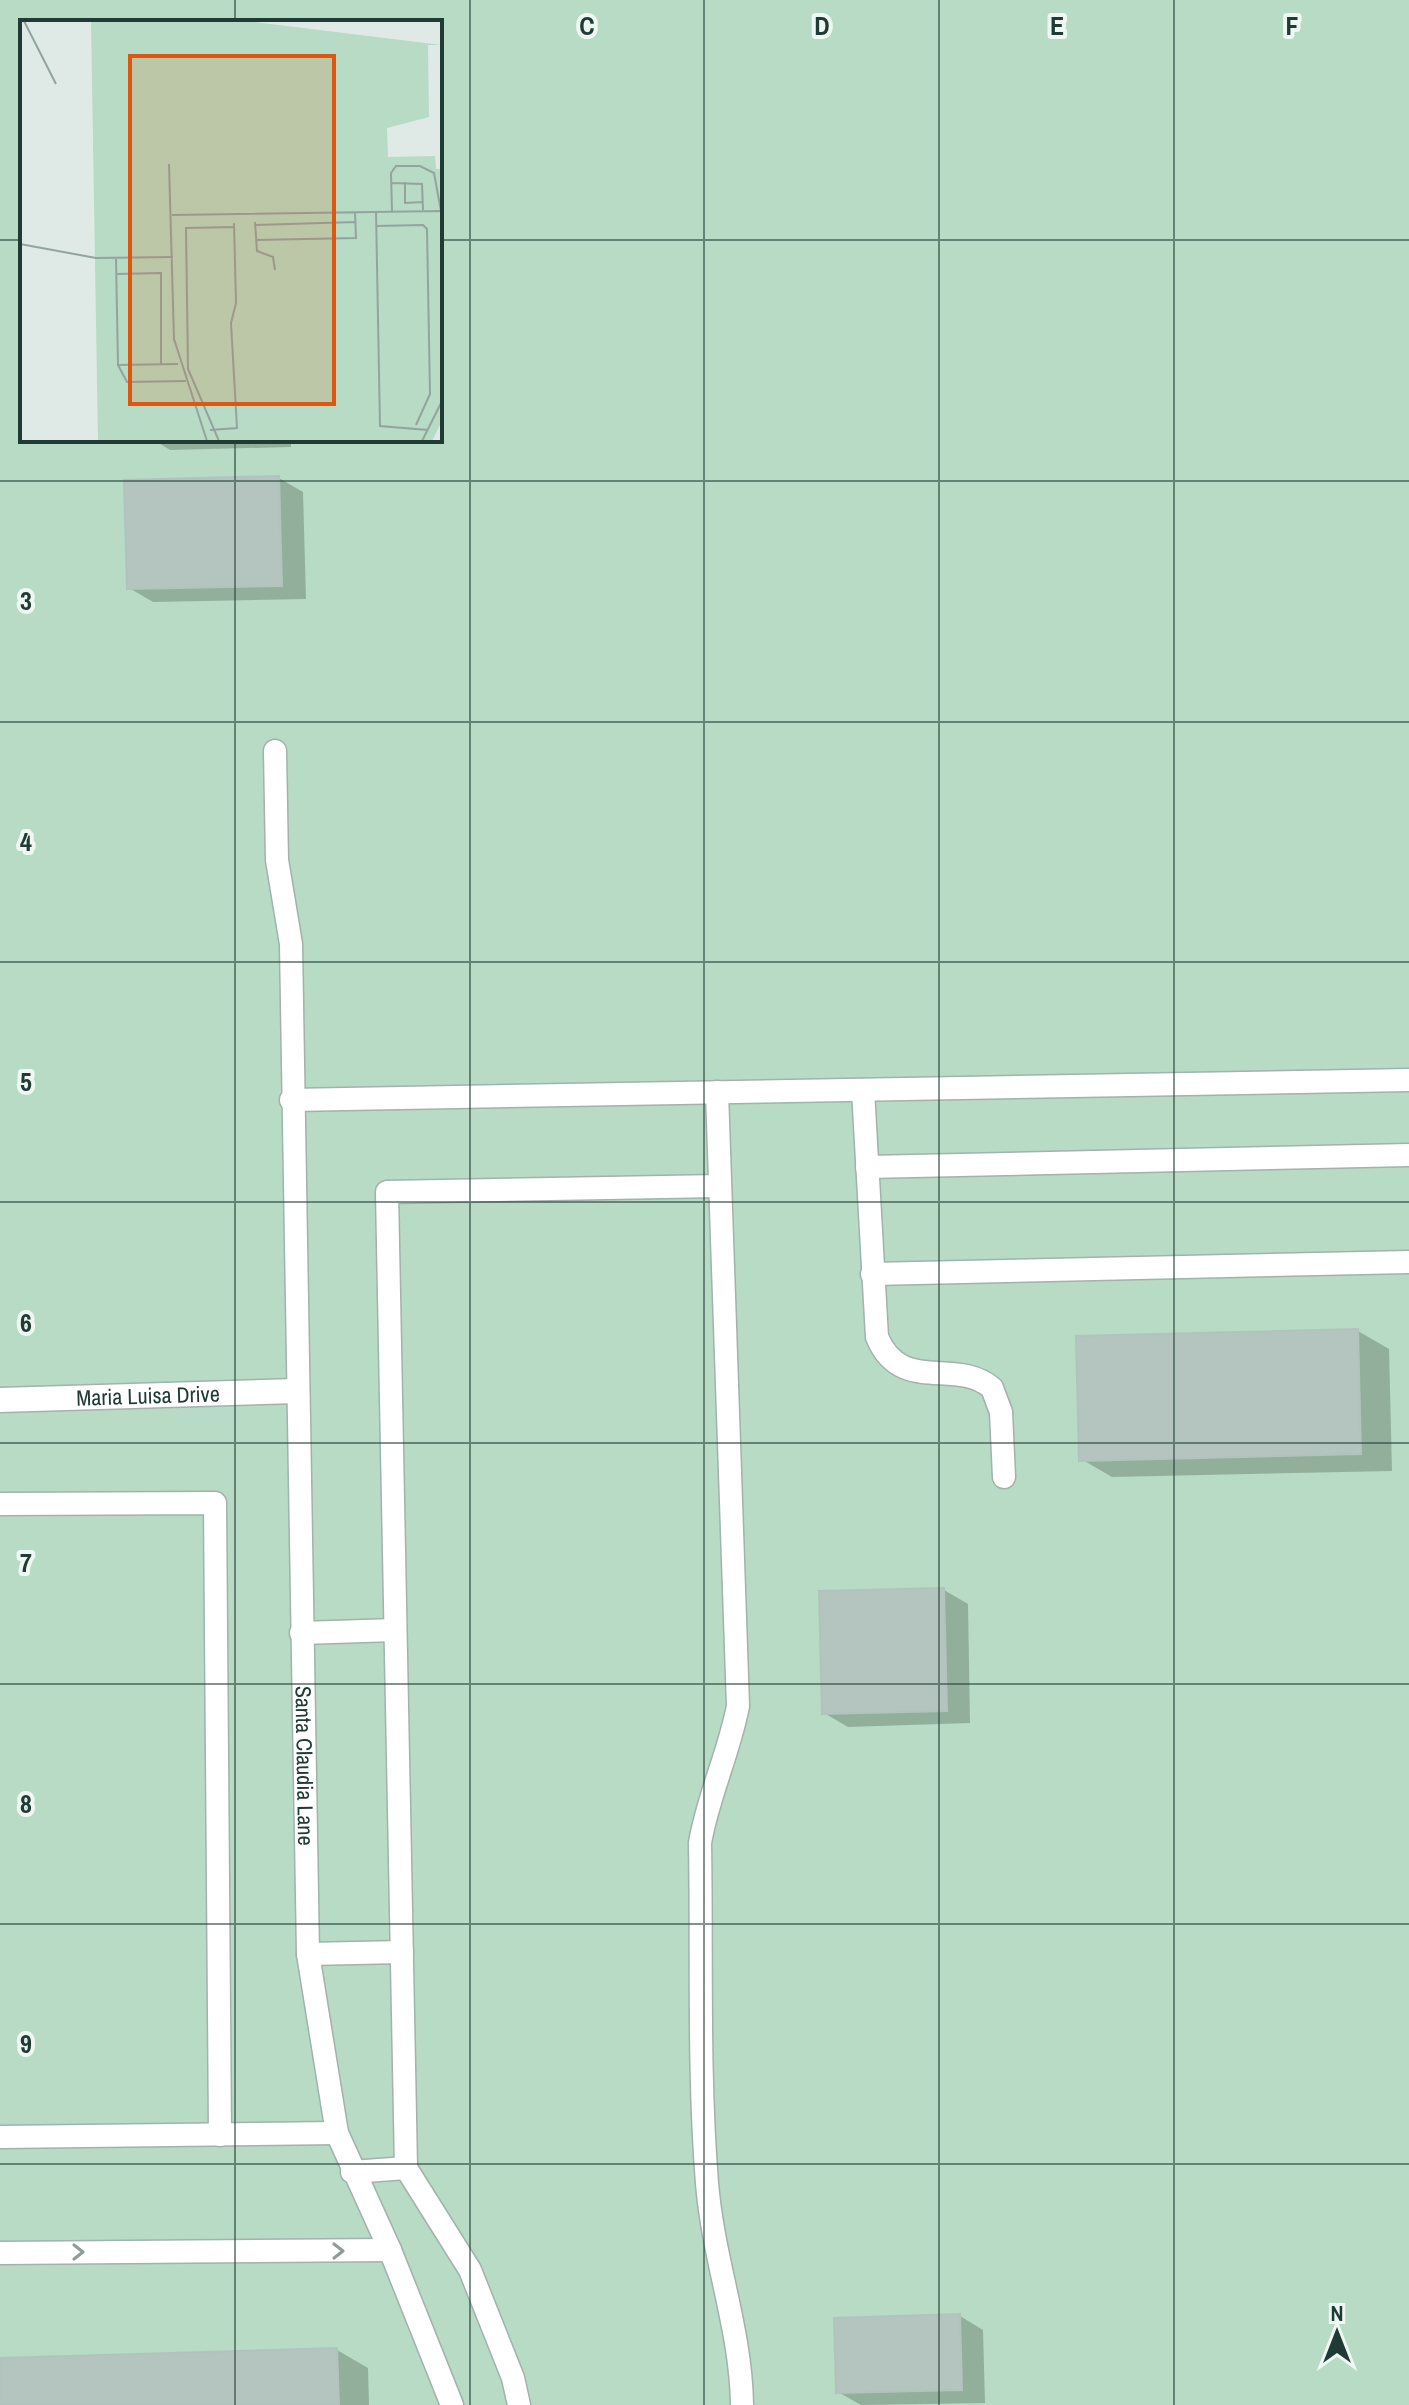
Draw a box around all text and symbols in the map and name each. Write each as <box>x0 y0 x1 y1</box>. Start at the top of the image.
text: C <box>579 8 595 43</box>
text: D <box>814 8 830 43</box>
text: E <box>1050 8 1064 43</box>
text: F <box>1285 8 1299 43</box>
inset map <box>20 20 442 442</box>
text: 3 <box>20 583 32 618</box>
text: 4 <box>20 824 32 859</box>
text: 5 <box>20 1064 32 1099</box>
text: 6 <box>20 1305 32 1340</box>
street label: Maria Luisa Drive <box>76 1378 220 1413</box>
text: 7 <box>20 1545 32 1580</box>
street label: Santa Claudia Lane <box>288 1686 321 1846</box>
text: 8 <box>20 1786 32 1821</box>
text: 9 <box>20 2026 32 2061</box>
one-way arrow <box>332 2242 345 2260</box>
one-way arrow <box>72 2243 85 2261</box>
north arrow <box>1297 2293 1377 2373</box>
text: N <box>1330 2298 1344 2328</box>

